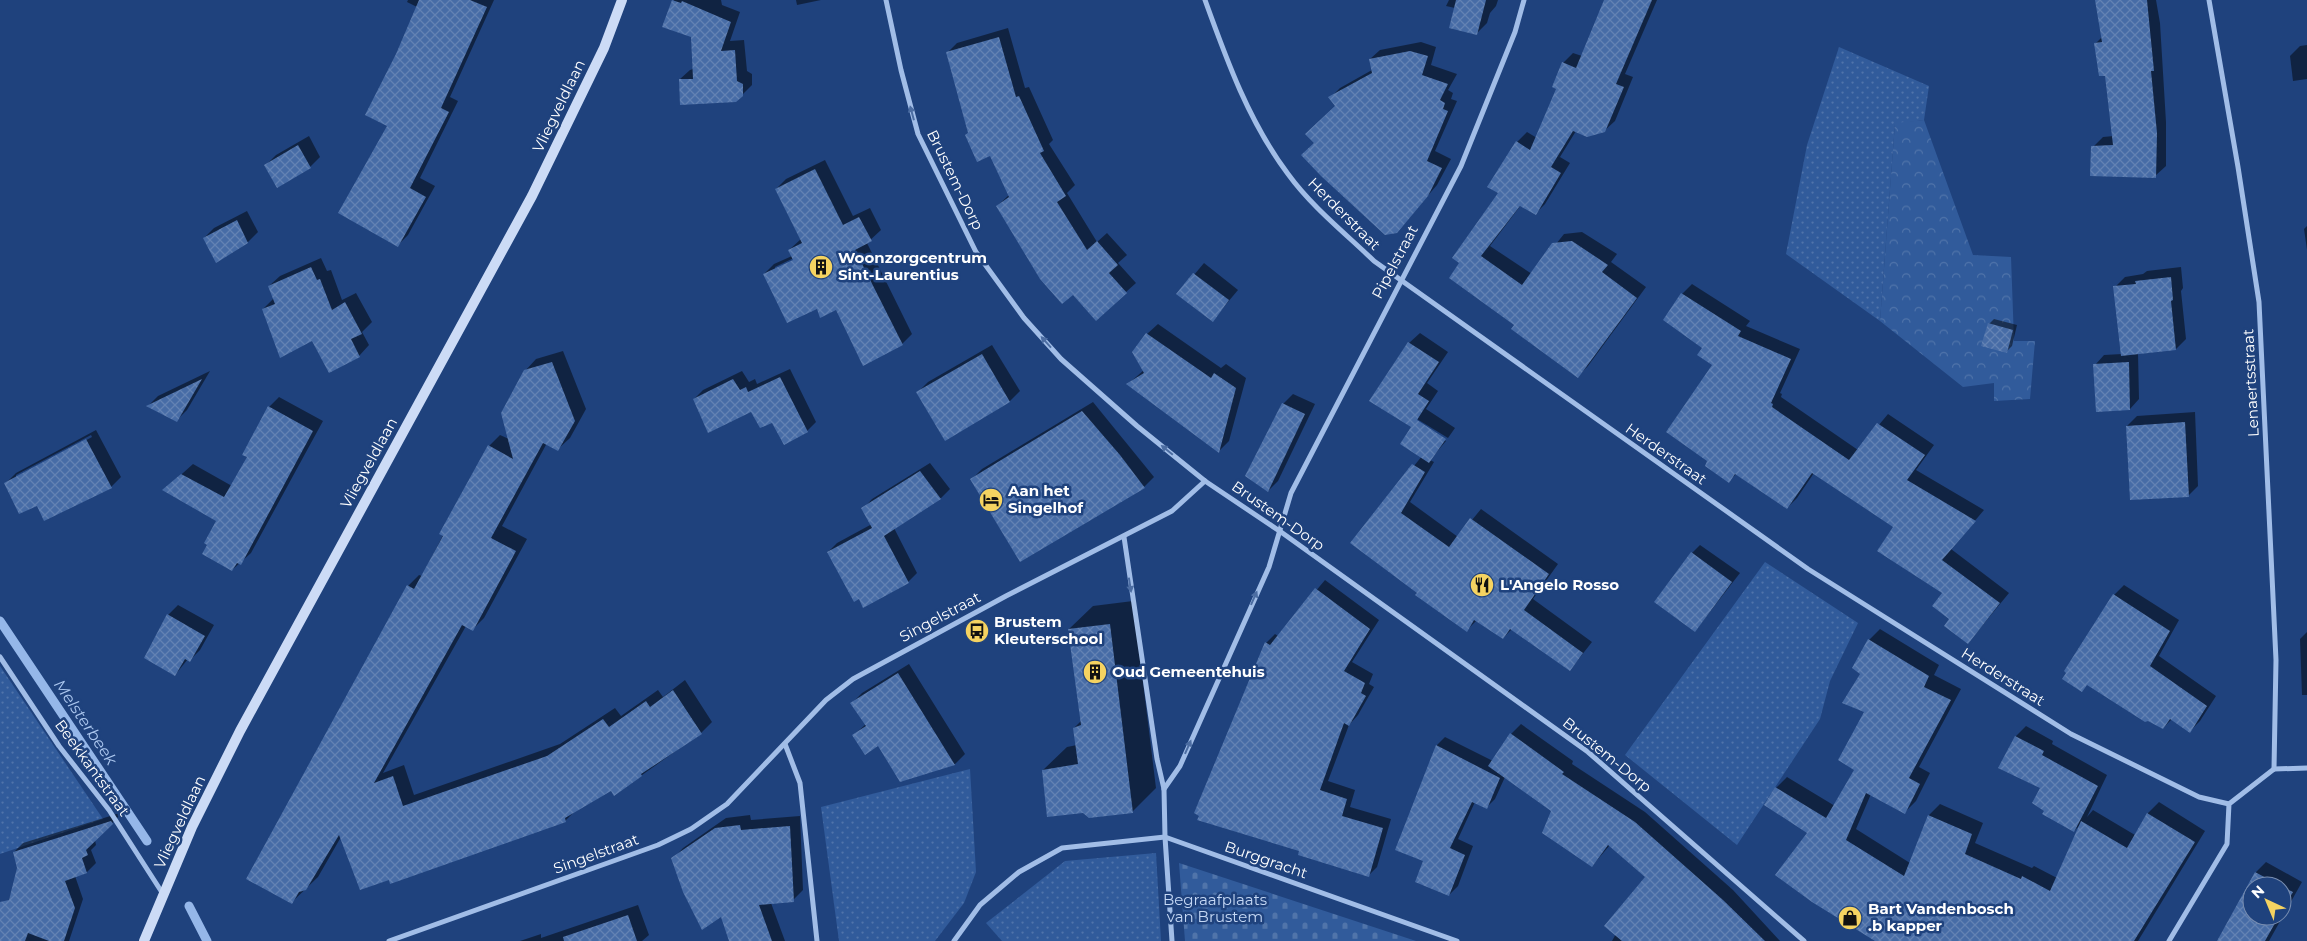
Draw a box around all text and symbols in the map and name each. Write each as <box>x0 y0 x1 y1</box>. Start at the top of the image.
street label: Vliegveldlaan <box>528 56 589 155</box>
one-way arrow <box>908 105 916 120</box>
street label: Brustem-Dorp <box>923 127 988 233</box>
street label: Herderstraat <box>1304 173 1385 254</box>
street label: Pipelstraat <box>1367 222 1422 302</box>
place label: Woonzorgcentrum Sint-Laurentius <box>838 248 987 284</box>
building icon: Woonzorgcentrum Sint-Laurentius <box>808 254 834 280</box>
street label: Lenaertsstraat <box>2238 329 2263 437</box>
one-way arrow <box>1040 336 1052 348</box>
street label: Vliegveldlaan <box>336 414 401 511</box>
street label: Herderstraat <box>1622 419 1711 489</box>
one-way arrow <box>1161 445 1174 456</box>
street label: Brustem-Dorp <box>1228 477 1328 555</box>
place label: Aan het Singelhof <box>1007 481 1084 517</box>
hotel icon: Aan het Singelhof <box>978 487 1004 513</box>
restaurant icon: L'Angelo Rosso <box>1469 572 1495 598</box>
place label: L'Angelo Rosso <box>1500 575 1619 594</box>
one-way arrow <box>1127 578 1135 594</box>
street label: Singelstraat <box>896 587 984 646</box>
one-way arrow <box>1251 591 1259 605</box>
place label: Brustem Kleuterschool <box>994 612 1103 648</box>
bus stop icon: Brustem Kleuterschool <box>964 618 990 644</box>
street label: Herderstraat <box>1958 643 2049 710</box>
building icon: Oud Gemeentehuis <box>1082 659 1108 685</box>
place label: Oud Gemeentehuis <box>1112 662 1265 681</box>
water label: Melsterbeek <box>50 676 122 770</box>
street label: Brustem-Dorp <box>1559 713 1656 796</box>
street label: Beekkantstraat <box>51 716 134 820</box>
one-way arrow <box>1185 740 1193 754</box>
street label: Vliegveldlaan <box>150 772 209 871</box>
street label: Singelstraat <box>551 829 641 878</box>
street label: Burggracht <box>1222 836 1310 883</box>
north arrow <box>2242 876 2292 926</box>
text: N <box>2248 881 2268 902</box>
park label: Begraafplaats van Brustem <box>1163 890 1267 926</box>
place label: Bart Vandenbosch .b kapper <box>1868 899 2014 935</box>
shop icon: Bart Vandenbosch .b kapper <box>1837 905 1863 931</box>

